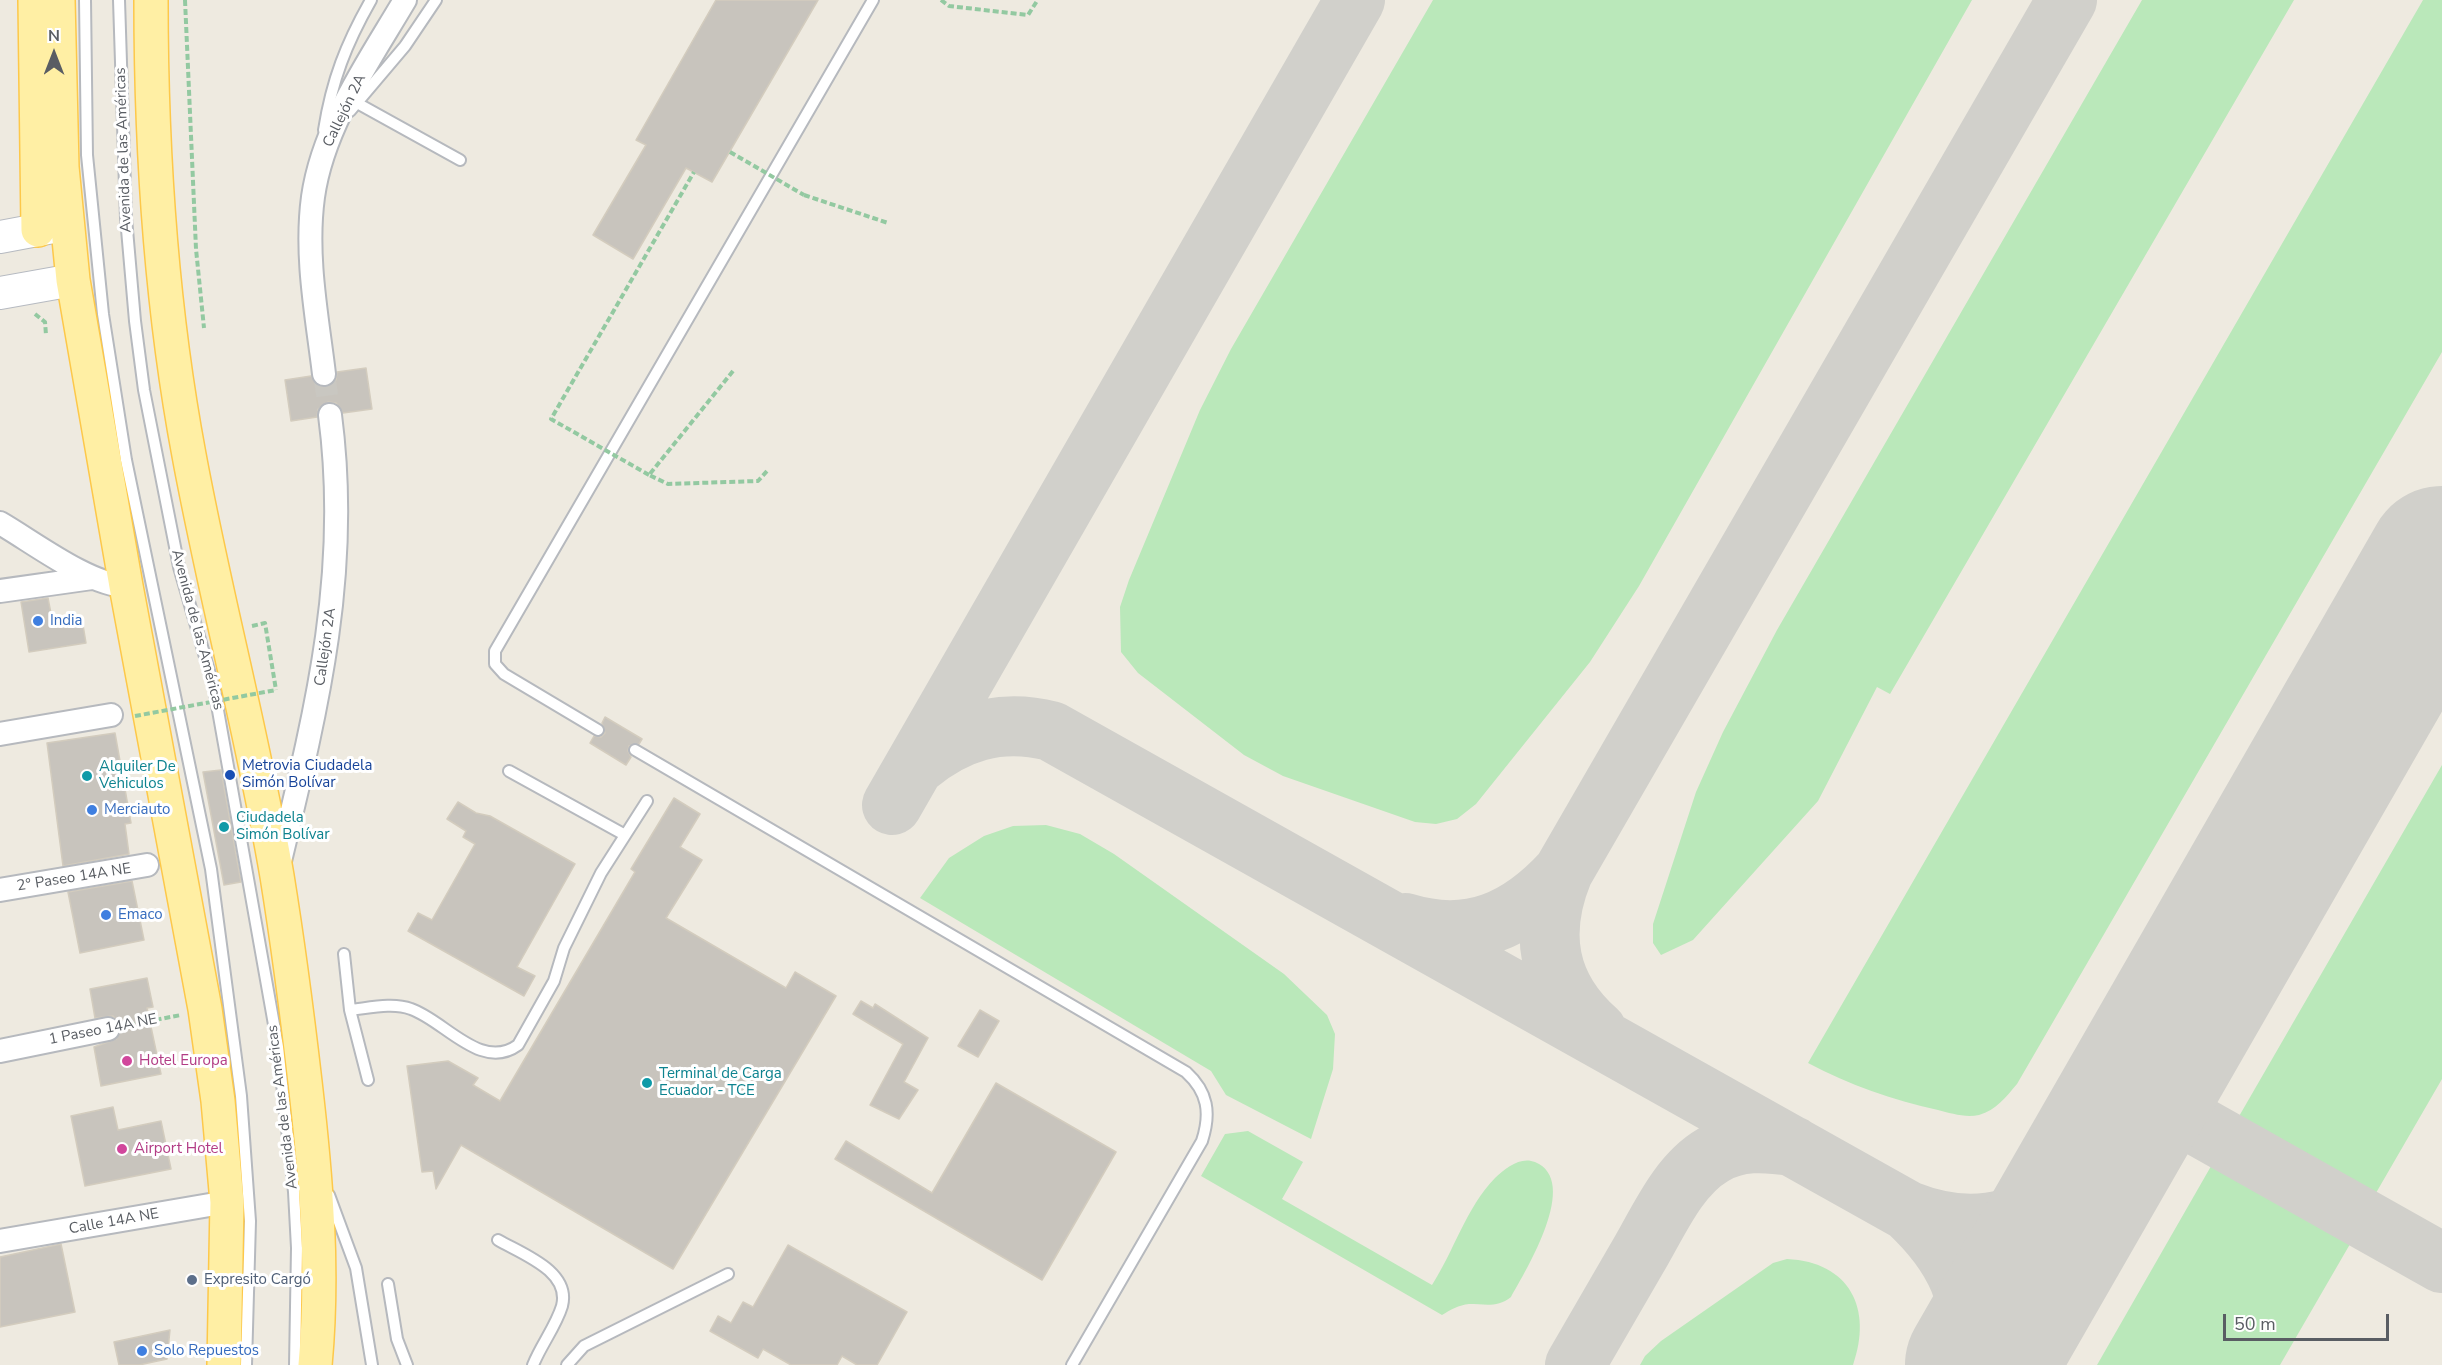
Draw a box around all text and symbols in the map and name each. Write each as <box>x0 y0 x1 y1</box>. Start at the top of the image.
north arrow <box>24 24 84 84</box>
text: N <box>48 25 60 47</box>
street label: Avenida de las Américas <box>112 67 136 233</box>
street label: Callejón 2A <box>320 72 370 150</box>
street label: Avenida de las Américas <box>167 548 227 712</box>
street label: Callejón 2A <box>312 607 340 687</box>
place label: India <box>50 612 83 630</box>
marker: India <box>31 614 45 628</box>
place label: Metrovia Ciudadela Simón Bolívar <box>242 757 372 792</box>
place label: Alquiler De Vehiculos <box>99 758 176 793</box>
marker: Metrovia Ciudadela Simón Bolívar <box>223 768 237 782</box>
marker: Alquiler De Vehiculos <box>80 769 94 783</box>
place label: Merciauto <box>104 801 170 819</box>
marker: Merciauto <box>85 803 99 817</box>
place label: Ciudadela Simón Bolívar <box>236 809 330 844</box>
marker: Ciudadela Simón Bolívar <box>217 820 231 834</box>
street label: 2° Paseo 14A NE <box>16 860 132 896</box>
place label: Emaco <box>118 906 163 924</box>
marker: Emaco <box>99 908 113 922</box>
street label: 1 Paseo 14A NE <box>47 1011 159 1049</box>
street label: Avenida de las Américas <box>264 1024 302 1190</box>
place label: Hotel Europa <box>139 1052 228 1070</box>
marker: Hotel Europa <box>120 1054 134 1068</box>
place label: Terminal de Carga Ecuador - TCE <box>659 1065 782 1100</box>
marker: Terminal de Carga Ecuador - TCE <box>640 1076 654 1090</box>
place label: Airport Hotel <box>134 1140 223 1158</box>
marker: Airport Hotel <box>115 1142 129 1156</box>
street label: Calle 14A NE <box>68 1205 160 1239</box>
place label: Expresito Cargó <box>204 1271 311 1289</box>
marker: Expresito Cargó <box>185 1273 199 1287</box>
scale bar <box>2226 1302 2392 1340</box>
text: 50 m <box>2234 1312 2276 1336</box>
place label: Solo Repuestos <box>154 1342 259 1360</box>
marker: Solo Repuestos <box>135 1344 149 1358</box>

